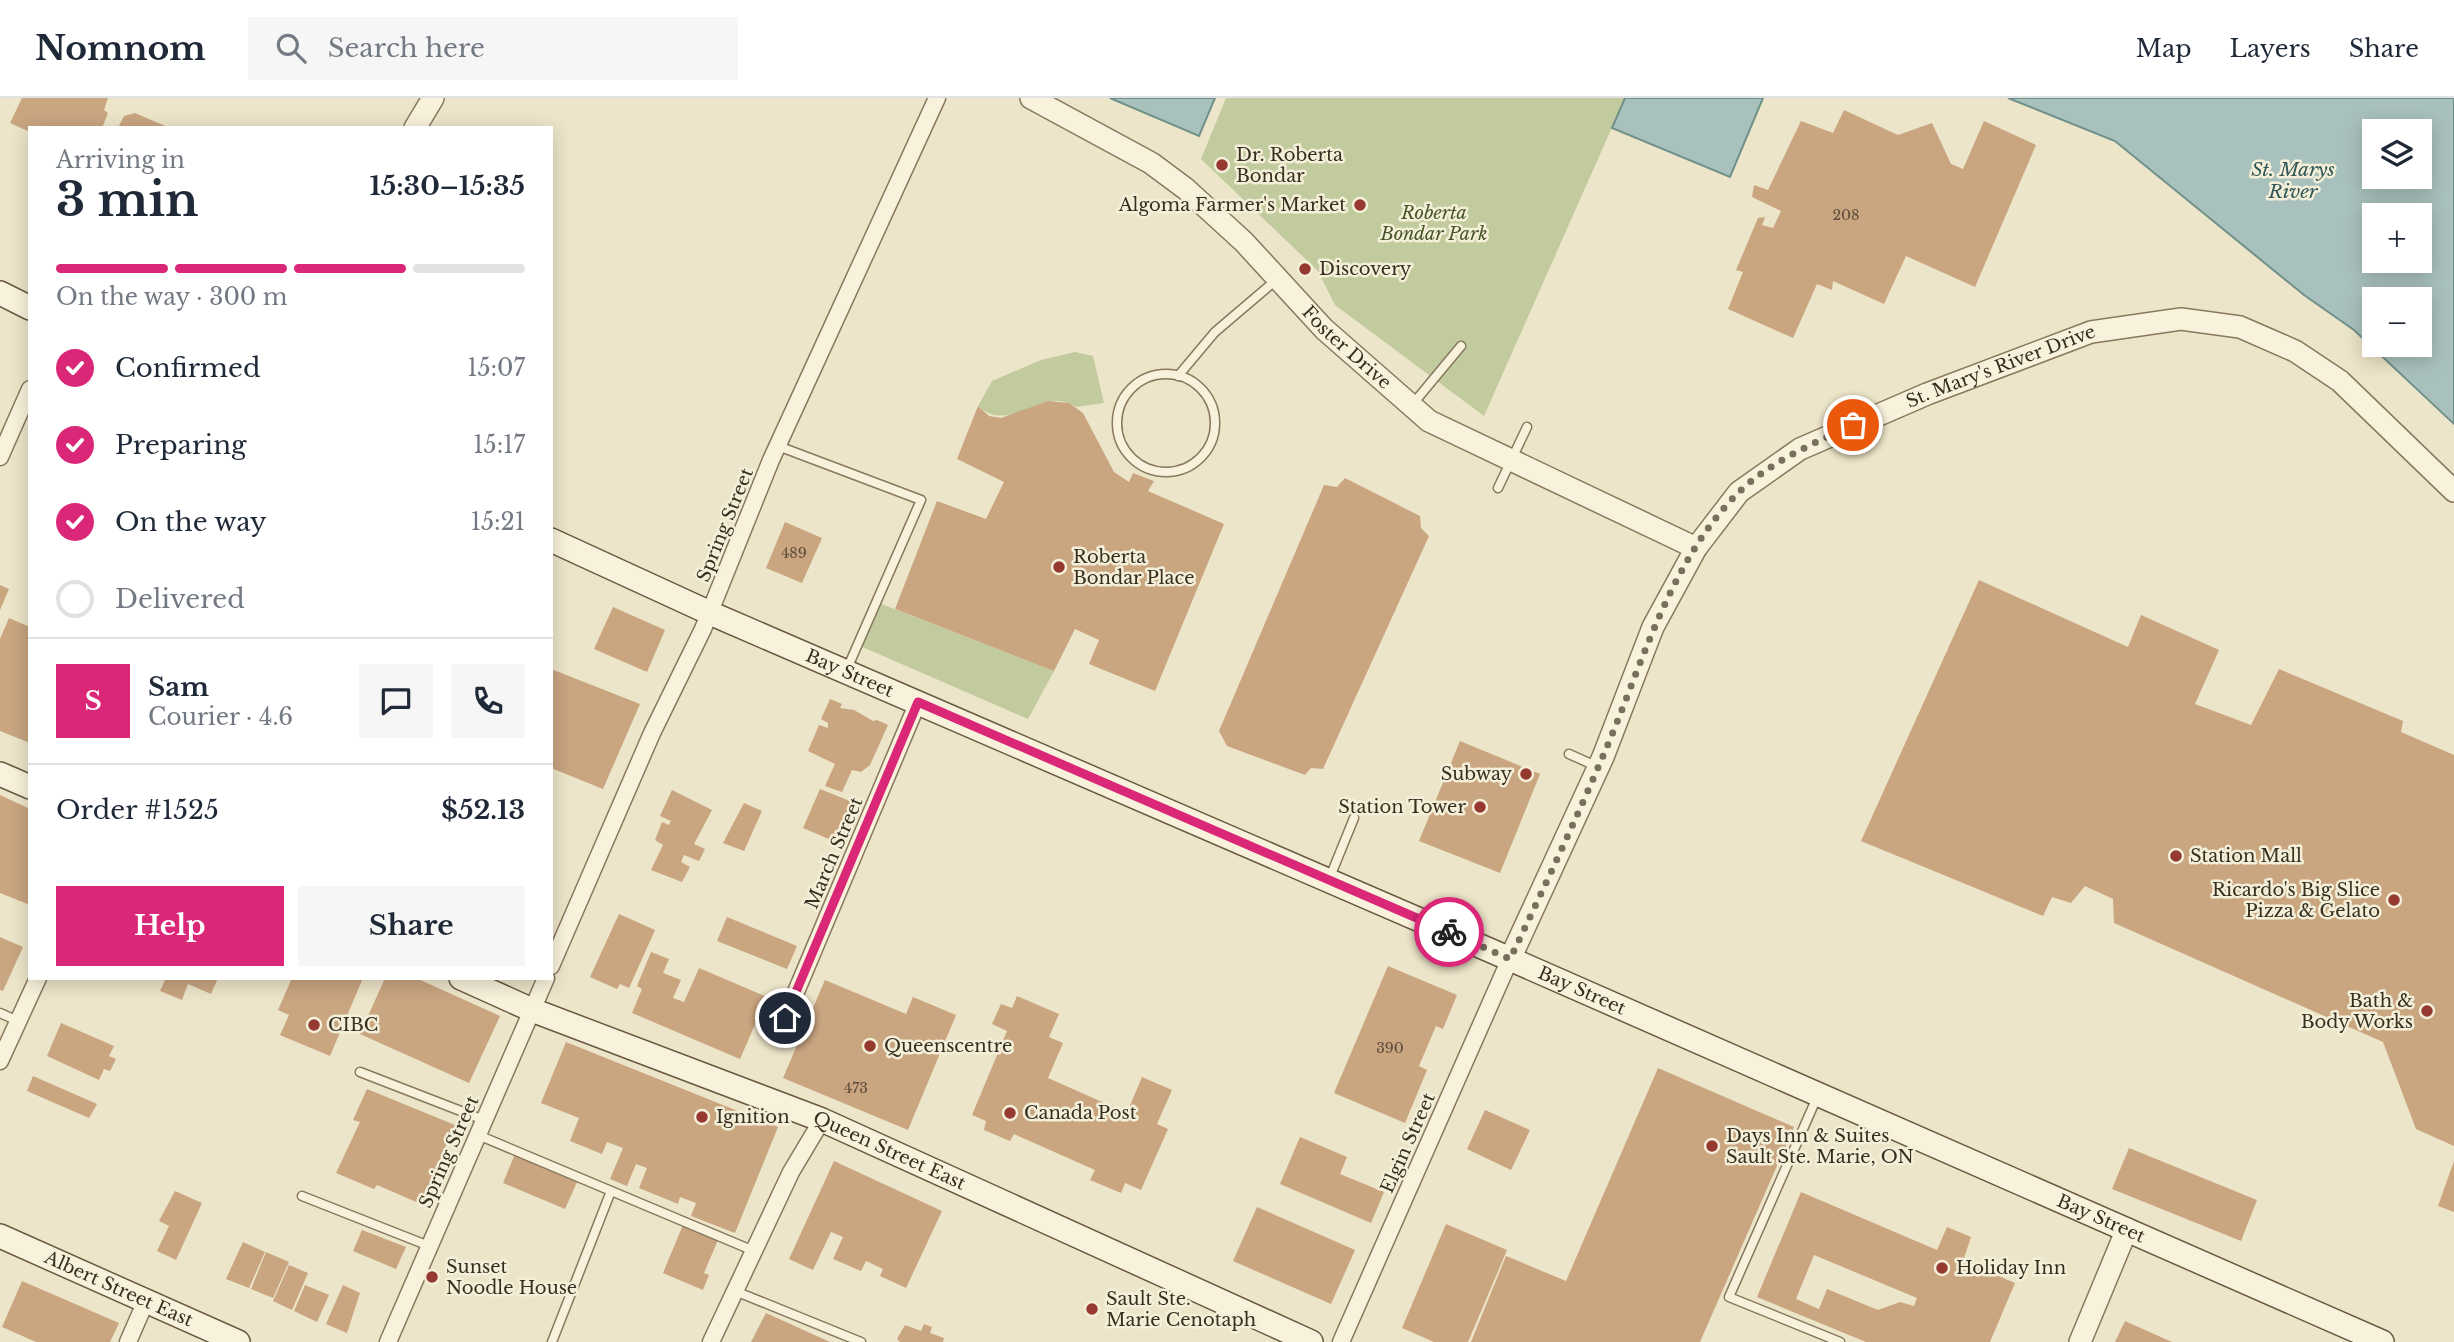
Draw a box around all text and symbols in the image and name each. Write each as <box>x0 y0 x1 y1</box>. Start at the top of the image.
search box <box>248 17 738 80</box>
text: Nomnom <box>35 28 206 69</box>
icon: search <box>272 29 310 67</box>
text: Search here <box>328 32 485 64</box>
text: Map <box>2136 34 2192 63</box>
text: Layers <box>2230 34 2311 63</box>
text: Share <box>2349 34 2419 63</box>
map controls <box>2362 119 2432 357</box>
button: layers <box>2362 119 2432 189</box>
place label: Dr. Roberta Bondar <box>1236 144 1343 187</box>
text: Arriving in <box>56 146 185 174</box>
marker: Dr. Roberta Bondar <box>1214 157 1230 173</box>
water label: St. Marys River <box>2251 158 2335 203</box>
text: 15:30–15:35 <box>369 170 525 202</box>
text: 3 min <box>56 171 198 228</box>
place label: Algoma Farmer's Market <box>1118 194 1346 216</box>
marker: Algoma Farmer's Market <box>1352 197 1368 213</box>
park label: Roberta Bondar Park <box>1380 202 1487 245</box>
button: + <box>2362 203 2432 273</box>
house number: 208 <box>1832 206 1860 224</box>
place label: Discovery <box>1319 258 1412 280</box>
marker: Discovery <box>1297 261 1313 277</box>
text: On the way · 300 m <box>56 283 288 311</box>
button: − <box>2362 287 2432 357</box>
street label: Foster Drive <box>1297 301 1396 394</box>
street label: St. Mary's River Drive <box>1903 320 2099 413</box>
icon: check <box>56 349 94 387</box>
text: Confirmed <box>115 352 260 384</box>
text: 15:07 <box>467 354 525 382</box>
pin <box>1823 395 1883 455</box>
icon: bag <box>1834 406 1872 444</box>
icon: check <box>56 426 94 464</box>
text: Preparing <box>115 429 247 461</box>
text: 15:17 <box>473 431 525 459</box>
street label: Spring Street <box>692 465 758 585</box>
icon: check <box>56 503 94 541</box>
text: On the way <box>115 506 267 538</box>
text: 15:21 <box>471 508 525 536</box>
house number: 489 <box>781 544 807 562</box>
place label: Roberta Bondar Place <box>1073 546 1195 589</box>
marker: Roberta Bondar Place <box>1051 559 1067 575</box>
text: Delivered <box>115 583 245 615</box>
street label: Bay Street <box>802 645 897 702</box>
button: chat <box>359 664 433 738</box>
button: phone <box>451 664 525 738</box>
text: Sam <box>148 671 209 703</box>
text: S <box>84 685 102 717</box>
text: Courier · 4.6 <box>148 703 293 731</box>
place label: Subway <box>1441 763 1512 785</box>
marker: Subway <box>1518 766 1534 782</box>
text: Order #1525 <box>56 794 219 826</box>
text: $52.13 <box>441 794 525 826</box>
street label: March Street <box>801 794 868 912</box>
place label: Station Tower <box>1338 796 1466 818</box>
marker: Station Tower <box>1472 799 1488 815</box>
place label: Station Mall <box>2190 845 2302 867</box>
marker: Station Mall <box>2168 848 2184 864</box>
place label: Ricardo's Big Slice Pizza & Gelato <box>2212 879 2380 922</box>
button: Help <box>56 886 284 966</box>
button: Share <box>298 886 525 966</box>
marker: Ricardo's Big Slice Pizza & Gelato <box>2386 892 2402 908</box>
courier <box>1414 897 1484 967</box>
icon: bike <box>1430 913 1468 951</box>
street label: Bay Street <box>1534 962 1629 1020</box>
pin <box>755 988 815 1048</box>
place label: Bath & Body Works <box>2301 990 2413 1033</box>
icon: home <box>766 999 804 1037</box>
marker: Bath & Body Works <box>2419 1003 2435 1019</box>
place label: CIBC <box>328 1014 378 1036</box>
marker: CIBC <box>306 1017 322 1033</box>
place label: Queenscentre <box>884 1035 1012 1057</box>
marker: Queenscentre <box>862 1038 878 1054</box>
house number: 390 <box>1376 1039 1404 1057</box>
house number: 473 <box>844 1079 868 1097</box>
street label: Elgin Street <box>1376 1089 1440 1197</box>
street label: Spring Street <box>414 1092 484 1212</box>
place label: Canada Post <box>1024 1102 1137 1124</box>
marker: Canada Post <box>1002 1105 1018 1121</box>
place label: Ignition <box>716 1106 790 1128</box>
street label: Queen Street East <box>810 1106 969 1195</box>
marker: Ignition <box>694 1109 710 1125</box>
place label: Days Inn & Suites Sault Ste. Marie, ON <box>1726 1125 1914 1168</box>
marker: Days Inn & Suites Sault Ste. Marie, ON <box>1704 1138 1720 1154</box>
street label: Bay Street <box>2054 1190 2148 1248</box>
street label: Albert Street East <box>40 1246 196 1332</box>
place label: Sunset Noodle House <box>446 1256 577 1299</box>
place label: Holiday Inn <box>1956 1257 2066 1279</box>
marker: Holiday Inn <box>1934 1260 1950 1276</box>
marker: Sunset Noodle House <box>424 1269 440 1285</box>
place label: Sault Ste. Marie Cenotaph <box>1106 1288 1256 1331</box>
marker: Sault Ste. Marie Cenotaph <box>1084 1301 1100 1317</box>

